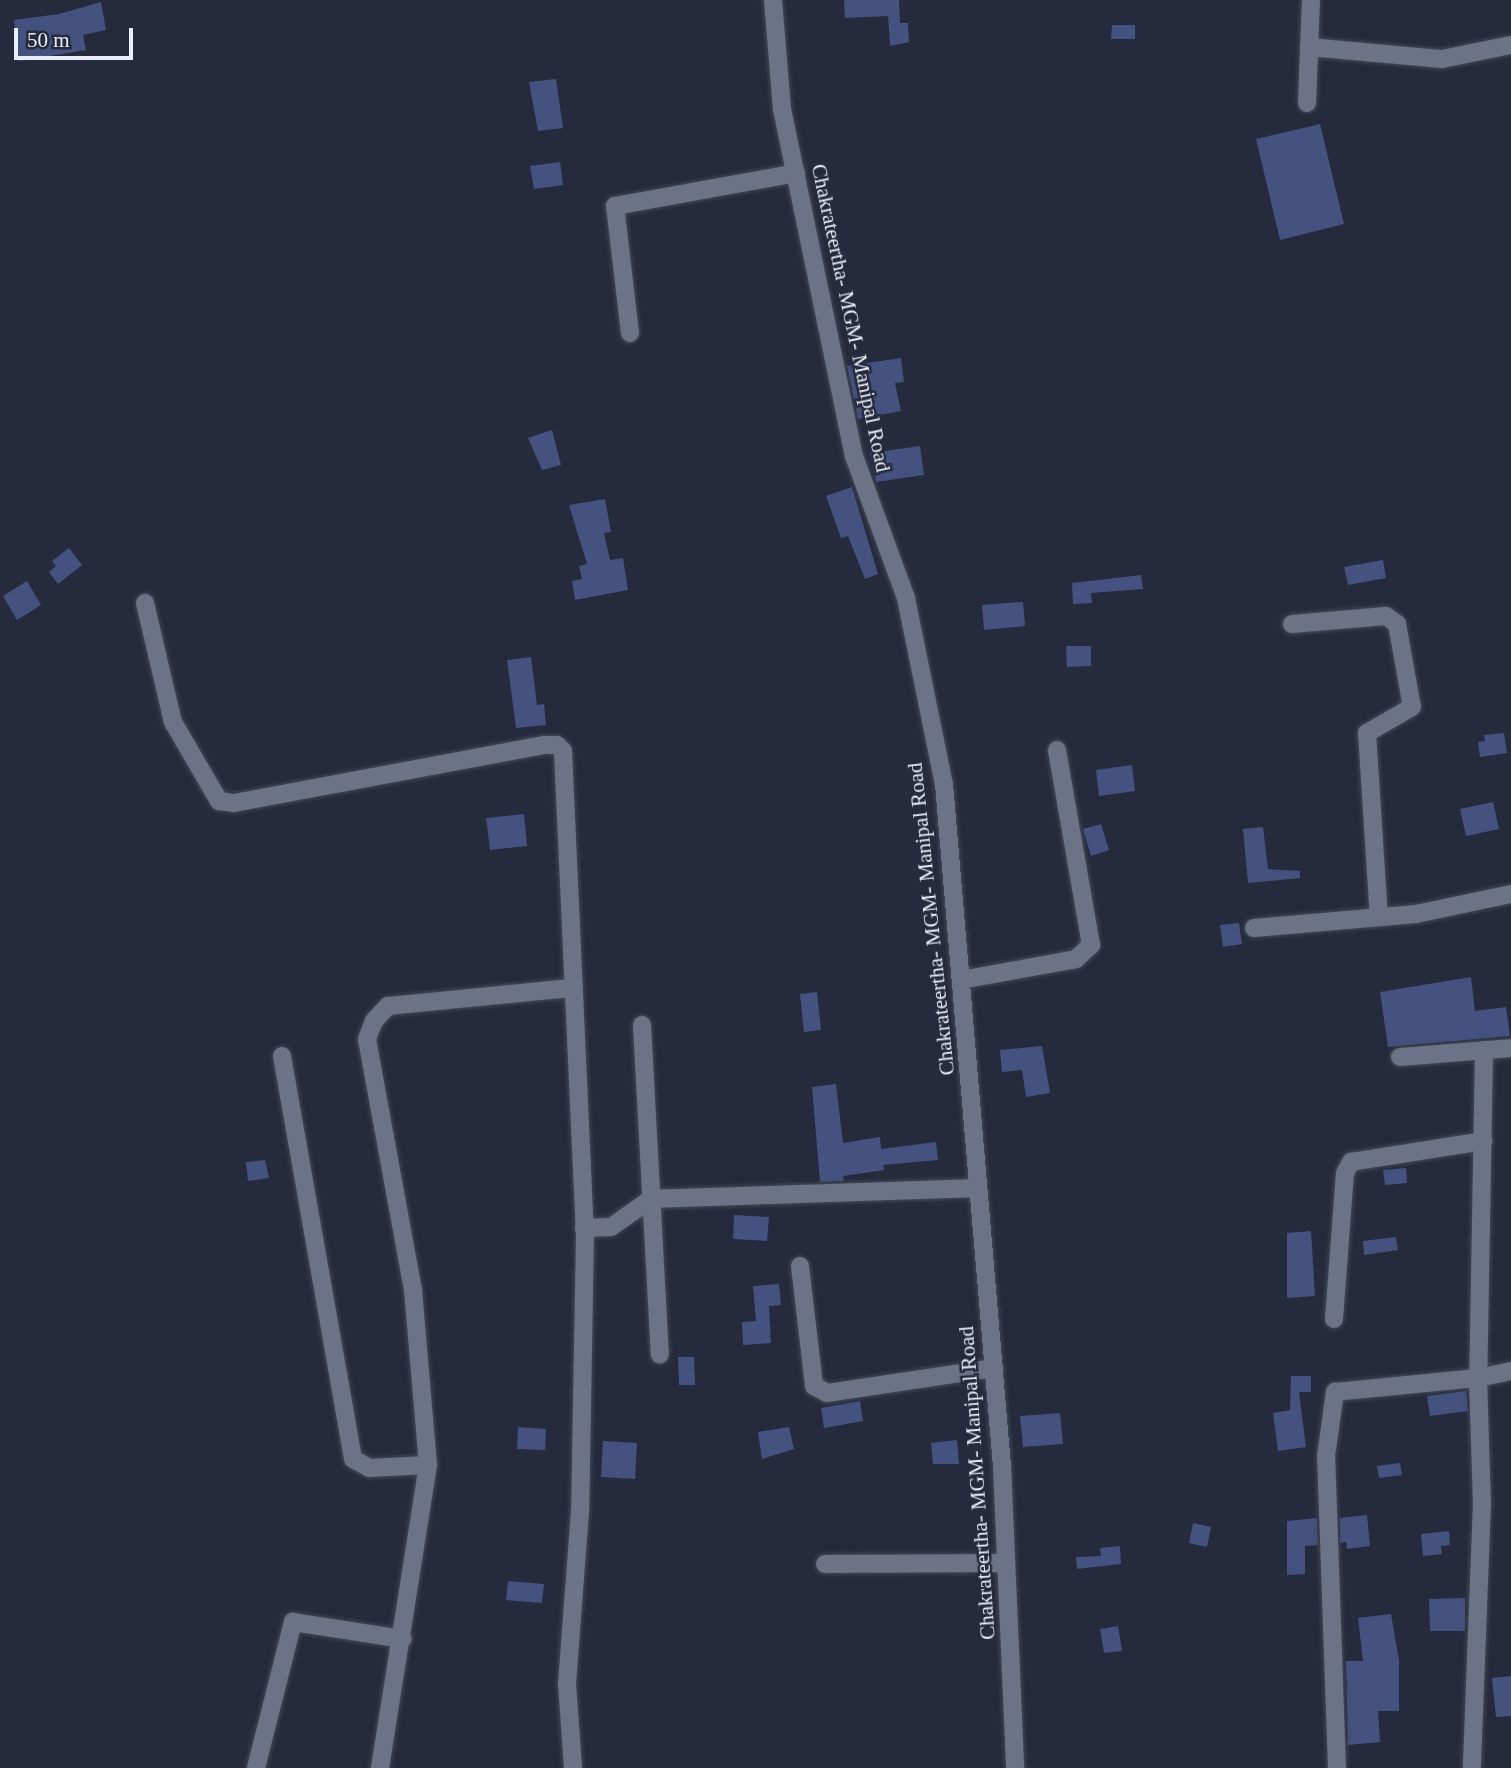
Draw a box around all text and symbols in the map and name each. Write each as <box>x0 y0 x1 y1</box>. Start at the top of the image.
scale bar <box>18 14 136 58</box>
text: 50 m <box>27 28 70 52</box>
street label: Chakrateertha- MGM- Manipal Road <box>806 162 896 474</box>
street label: Chakrateertha- MGM- Manipal Road <box>902 761 960 1077</box>
street label: Chakrateertha- MGM- Manipal Road <box>953 1325 1001 1641</box>

